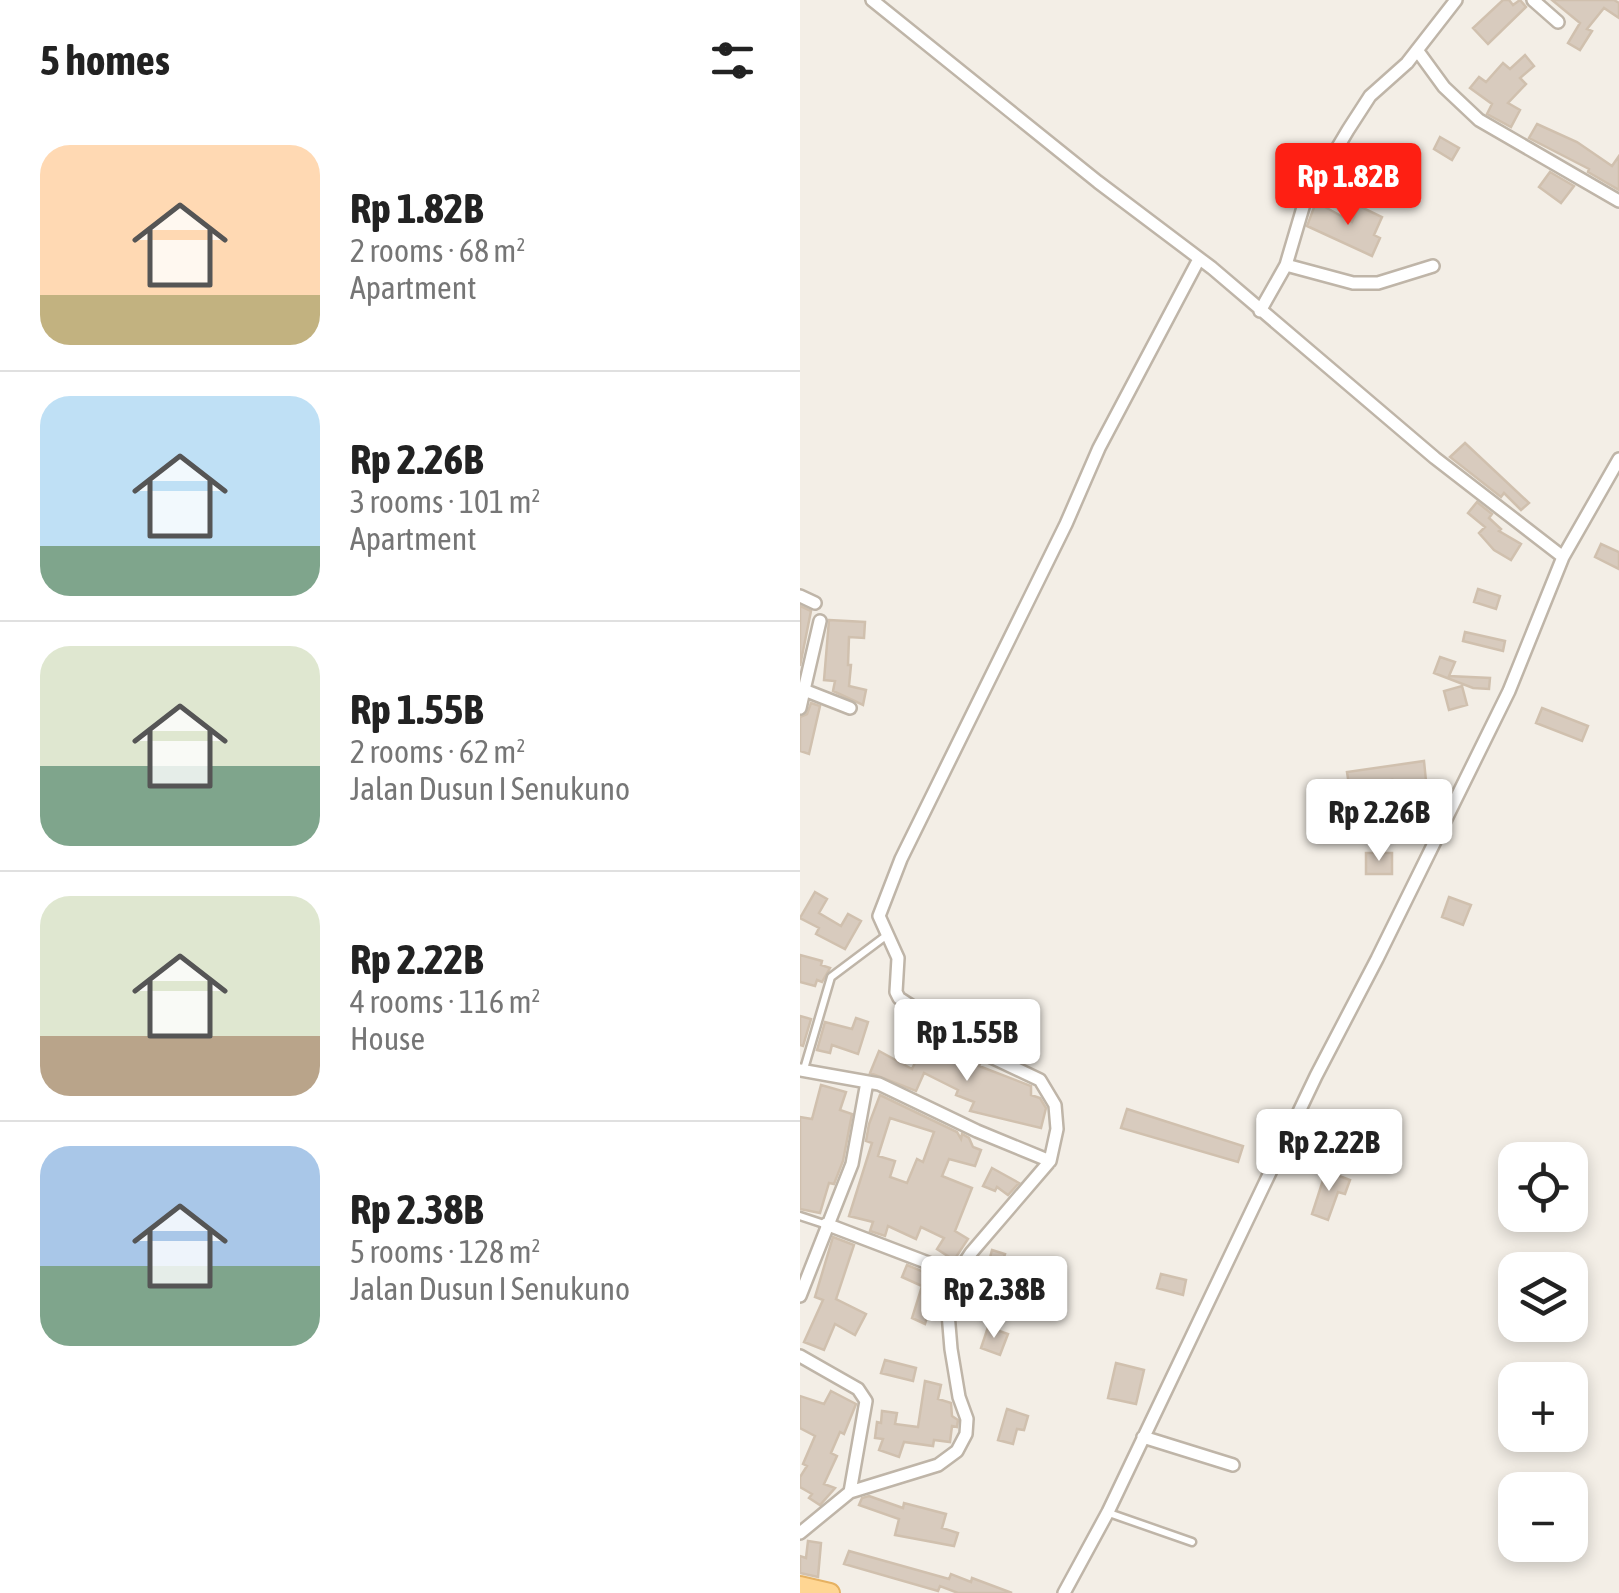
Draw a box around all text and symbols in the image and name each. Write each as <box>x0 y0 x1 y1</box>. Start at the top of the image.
icon: filters <box>705 33 760 88</box>
text: 5 homes <box>40 36 170 84</box>
pin: Rp 1.82B <box>1245 143 1451 228</box>
text: Rp 1.82B <box>1297 157 1399 194</box>
text: Rp 1.82B <box>350 184 483 232</box>
icon: home <box>120 185 240 305</box>
text: 2 rooms · 68 m² <box>350 232 525 269</box>
text: Apartment <box>350 269 476 306</box>
text: Rp 2.26B <box>350 435 483 483</box>
icon: home <box>120 436 240 556</box>
text: 3 rooms · 101 m² <box>350 483 540 520</box>
text: Apartment <box>350 520 476 557</box>
text: Rp 1.55B <box>350 685 483 733</box>
icon: home <box>120 686 240 806</box>
text: 2 rooms · 62 m² <box>350 733 525 770</box>
text: Jalan Dusun I Senukuno <box>350 770 630 807</box>
pin: Rp 2.26B <box>1276 779 1482 864</box>
text: Rp 2.26B <box>1328 793 1430 830</box>
text: Rp 2.22B <box>350 935 483 983</box>
icon: home <box>120 936 240 1056</box>
text: 4 rooms · 116 m² <box>350 983 540 1020</box>
pin: Rp 1.55B <box>864 999 1070 1084</box>
text: Rp 1.55B <box>916 1013 1018 1050</box>
text: House <box>350 1020 425 1057</box>
pin: Rp 2.22B <box>1226 1109 1432 1194</box>
text: Rp 2.22B <box>1278 1123 1380 1160</box>
map controls <box>1498 1142 1588 1562</box>
button: locate <box>1498 1142 1588 1232</box>
text: Rp 2.38B <box>350 1185 483 1233</box>
icon: home <box>120 1186 240 1306</box>
text: 5 rooms · 128 m² <box>350 1233 540 1270</box>
button: layers <box>1498 1252 1588 1342</box>
pin: Rp 2.38B <box>891 1256 1097 1341</box>
text: Jalan Dusun I Senukuno <box>350 1270 630 1307</box>
text: Rp 2.38B <box>943 1270 1045 1307</box>
button: + <box>1498 1362 1588 1452</box>
button: − <box>1498 1472 1588 1562</box>

